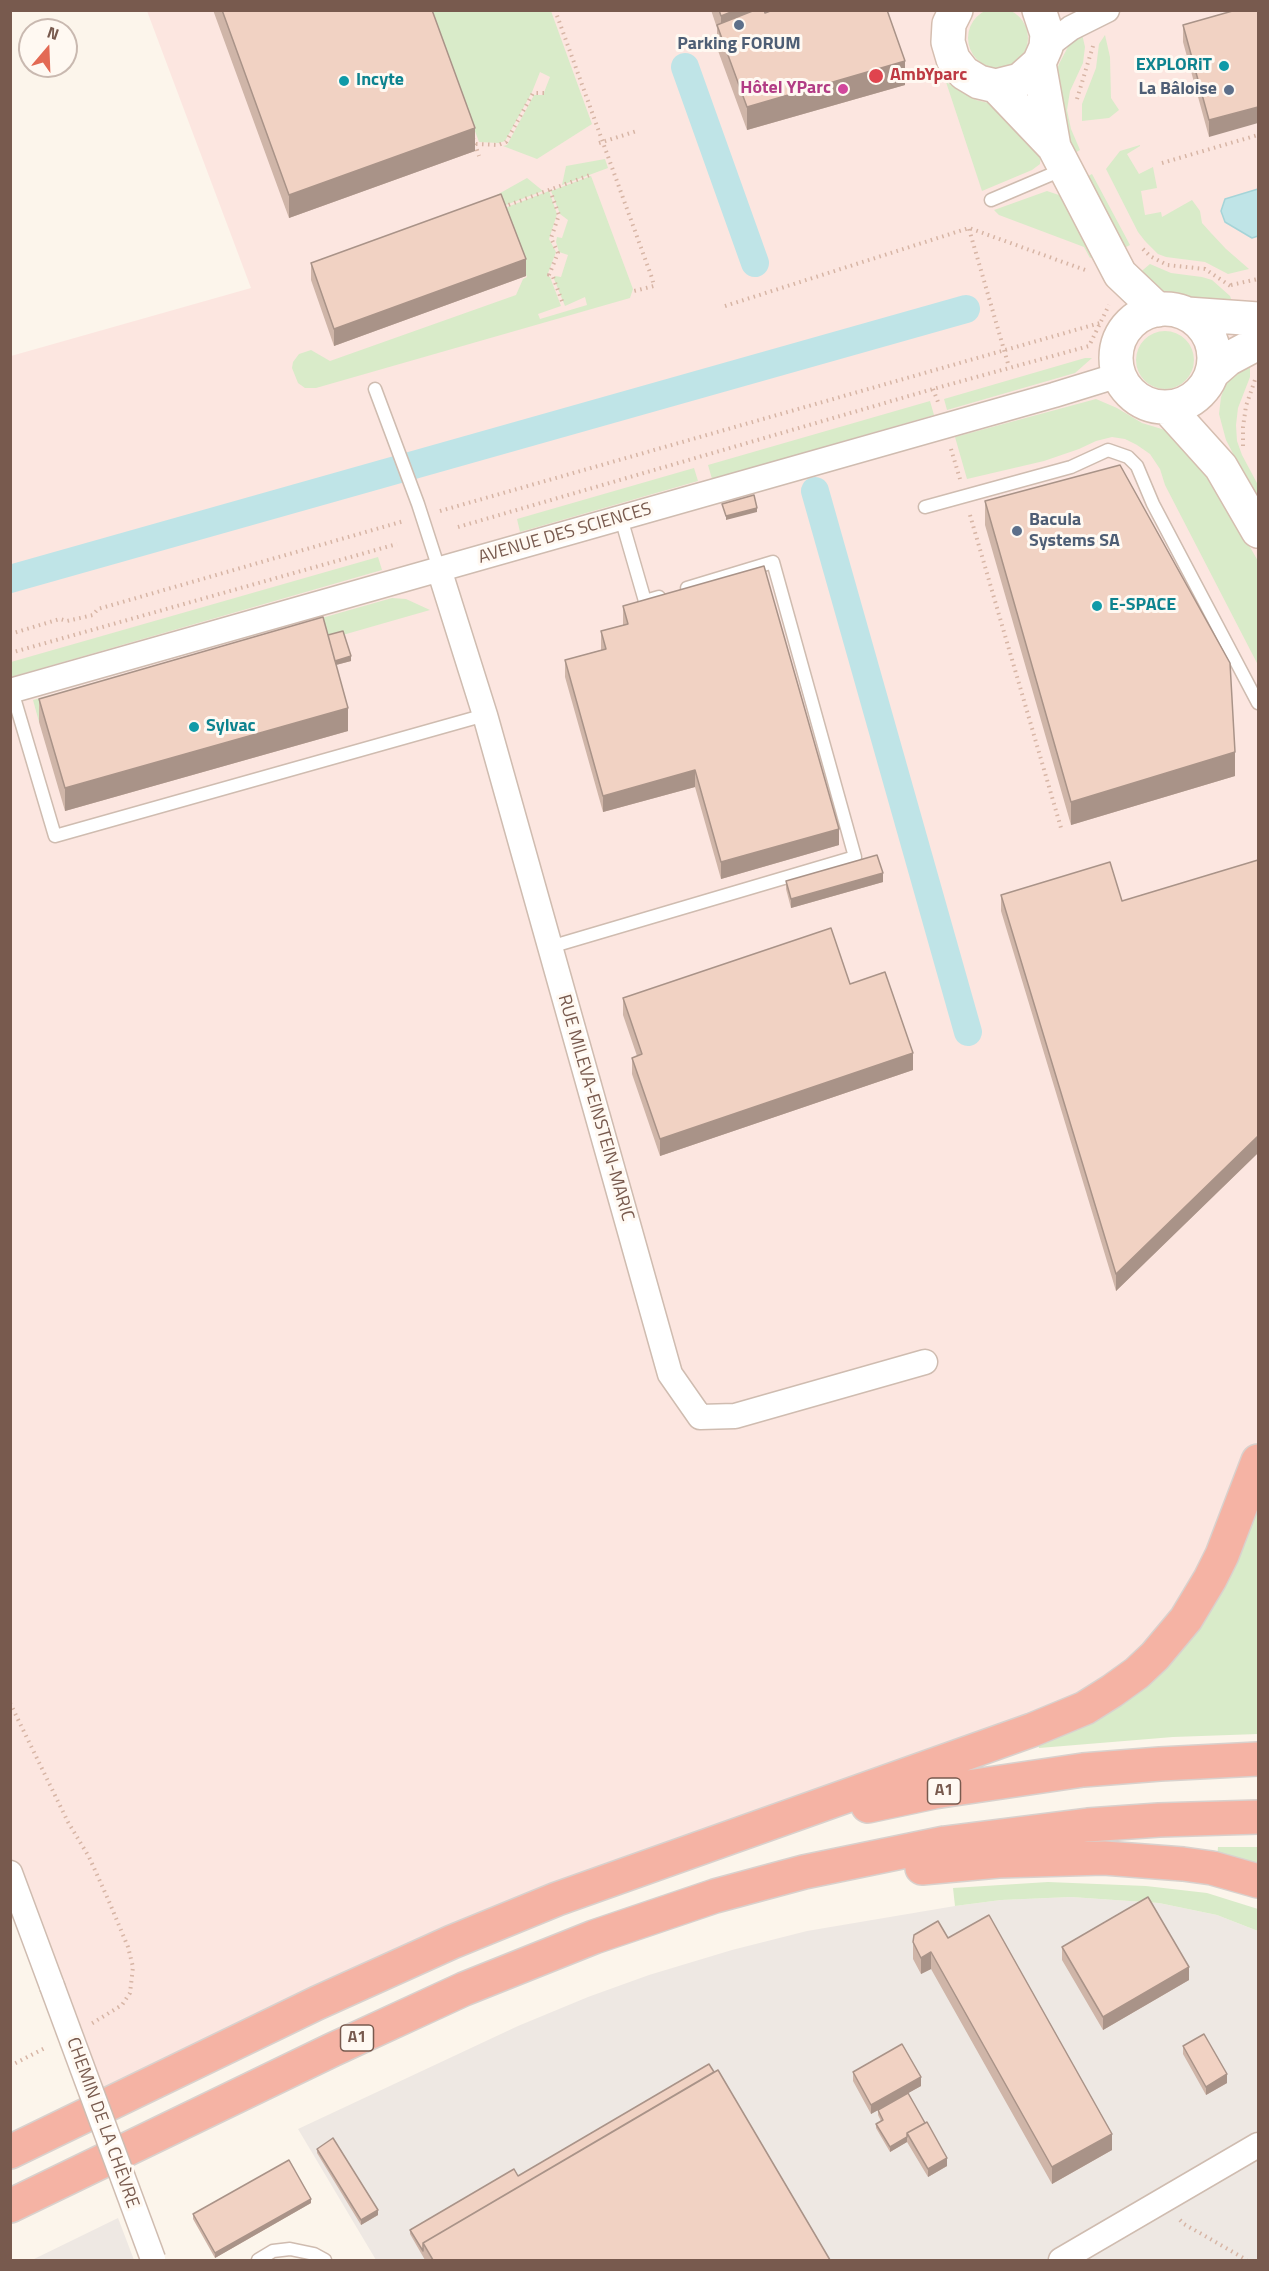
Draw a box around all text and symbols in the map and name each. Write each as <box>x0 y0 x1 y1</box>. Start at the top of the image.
north arrow <box>18 18 78 78</box>
marker: Parking FORUM <box>732 18 746 32</box>
text: N <box>44 20 62 46</box>
place label: Parking FORUM <box>677 34 801 56</box>
place label: EXPLORiT <box>1136 55 1212 77</box>
marker: EXPLORiT <box>1217 59 1231 73</box>
place label: AmbYparc <box>890 65 967 87</box>
marker: AmbYparc <box>867 67 885 85</box>
place label: Incyte <box>356 70 404 92</box>
marker: Incyte <box>337 74 351 88</box>
place label: Hôtel YParc <box>740 78 831 100</box>
place label: La Bâloise <box>1138 79 1217 101</box>
marker: Hôtel YParc <box>836 82 850 96</box>
marker: La Bâloise <box>1222 83 1236 97</box>
street label: AVENUE DES SCIENCES <box>476 499 654 569</box>
place label: Bacula Systems SA <box>1029 510 1120 552</box>
marker: Bacula Systems SA <box>1010 524 1024 538</box>
place label: E-SPACE <box>1109 595 1176 617</box>
marker: E-SPACE <box>1090 599 1104 613</box>
place label: Sylvac <box>206 716 256 738</box>
marker: Sylvac <box>187 720 201 734</box>
street label: RUE MILEVA-EINSTEIN-MARIC <box>552 992 638 1224</box>
road number: A1 <box>928 1778 960 1804</box>
road number: A1 <box>340 2025 374 2051</box>
street label: CHEMIN DE LA CHÈVRE <box>61 2035 143 2211</box>

